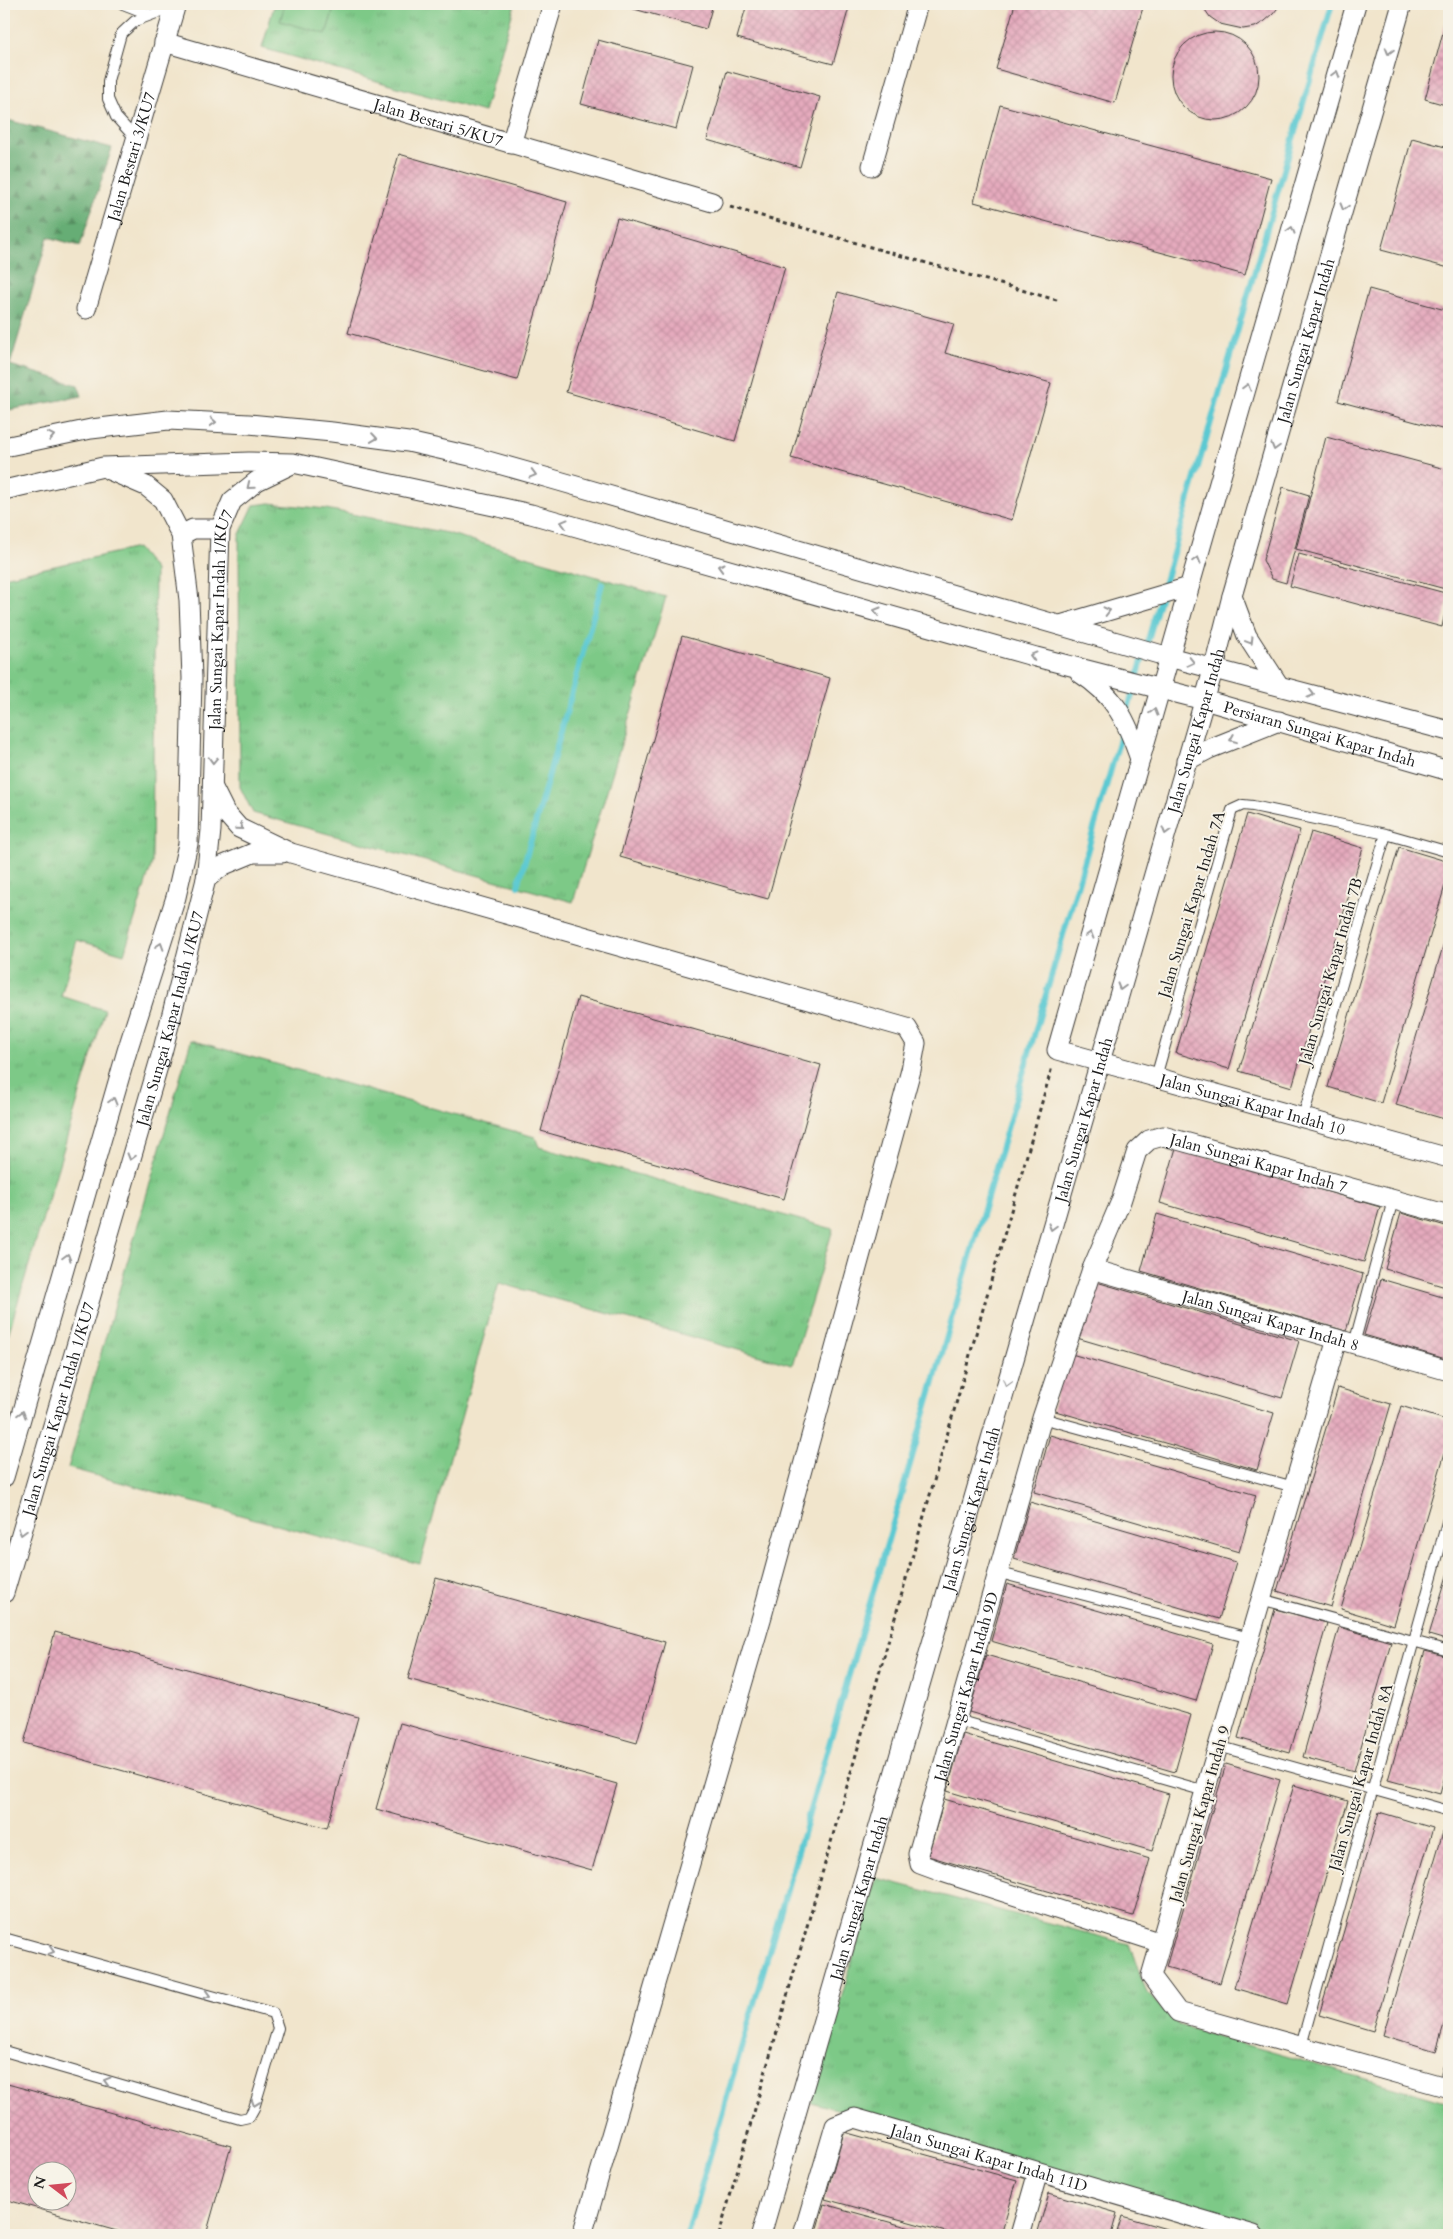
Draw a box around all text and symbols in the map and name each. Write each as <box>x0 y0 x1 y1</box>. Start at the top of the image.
one-way arrow <box>1384 46 1394 54</box>
one-way arrow <box>1331 70 1341 79</box>
street label: Jalan Bestari 3/KU7 <box>102 90 161 226</box>
street label: Jalan Bestari 5/KU7 <box>369 93 505 153</box>
one-way arrow <box>1339 202 1349 210</box>
one-way arrow <box>1286 227 1296 235</box>
street label: Jalan Sungai Kapar Indah <box>1272 256 1340 428</box>
one-way arrow <box>1241 383 1251 391</box>
one-way arrow <box>209 417 217 428</box>
one-way arrow <box>47 432 56 442</box>
one-way arrow <box>371 432 379 443</box>
one-way arrow <box>1270 443 1280 451</box>
one-way arrow <box>528 468 536 478</box>
one-way arrow <box>247 481 256 489</box>
street label: Jalan Sungai Kapar Indah 1/KU7 <box>204 507 239 732</box>
one-way arrow <box>560 518 568 529</box>
one-way arrow <box>1192 556 1202 564</box>
one-way arrow <box>717 562 725 572</box>
one-way arrow <box>1103 606 1112 617</box>
one-way arrow <box>873 607 881 617</box>
one-way arrow <box>1244 635 1254 644</box>
street label: Jalan Sungai Kapar Indah <box>1162 646 1230 818</box>
one-way arrow <box>1029 651 1037 662</box>
one-way arrow <box>1187 656 1196 667</box>
one-way arrow <box>1307 688 1315 698</box>
street label: Persiaran Sungai Kapar Indah <box>1221 696 1419 773</box>
one-way arrow <box>1148 708 1158 717</box>
one-way arrow <box>1229 733 1238 744</box>
one-way arrow <box>208 756 219 764</box>
street label: Jalan Sungai Kapar Indah 7A <box>1152 808 1231 1002</box>
one-way arrow <box>234 821 244 830</box>
one-way arrow <box>1161 826 1172 835</box>
street label: Jalan Sungai Kapar Indah 7B <box>1293 875 1368 1069</box>
street label: Jalan Sungai Kapar Indah 1/KU7 <box>131 909 209 1131</box>
one-way arrow <box>1084 932 1094 940</box>
one-way arrow <box>155 942 165 951</box>
one-way arrow <box>1116 982 1126 990</box>
street label: Jalan Sungai Kapar Indah <box>1049 1035 1118 1207</box>
street label: Jalan Sungai Kapar Indah 10 <box>1156 1068 1348 1141</box>
one-way arrow <box>107 1098 117 1106</box>
street label: Jalan Sungai Kapar Indah 7 <box>1166 1128 1350 1198</box>
one-way arrow <box>126 1153 137 1162</box>
one-way arrow <box>1047 1222 1057 1231</box>
one-way arrow <box>62 1254 72 1262</box>
street label: Jalan Sungai Kapar Indah 8 <box>1178 1285 1362 1357</box>
street label: Jalan Sungai Kapar Indah 1/KU7 <box>17 1300 100 1520</box>
one-way arrow <box>1002 1378 1012 1387</box>
one-way arrow <box>17 1410 27 1418</box>
street label: Jalan Sungai Kapar Indah <box>937 1424 1006 1596</box>
one-way arrow <box>17 1527 27 1535</box>
street label: Jalan Sungai Kapar Indah 9D <box>929 1589 1004 1786</box>
street label: Jalan Sungai Kapar Indah 8A <box>1323 1680 1398 1876</box>
street label: Jalan Sungai Kapar Indah 9 <box>1164 1723 1236 1907</box>
street label: Jalan Sungai Kapar Indah <box>825 1813 894 1985</box>
one-way arrow <box>46 1946 54 1956</box>
one-way arrow <box>203 1989 212 2000</box>
one-way arrow <box>104 2076 112 2086</box>
one-way arrow <box>251 2098 261 2107</box>
street label: Jalan Sungai Kapar Indah 11D <box>886 2118 1090 2198</box>
north arrow <box>28 2162 78 2212</box>
text: N <box>29 2174 51 2191</box>

